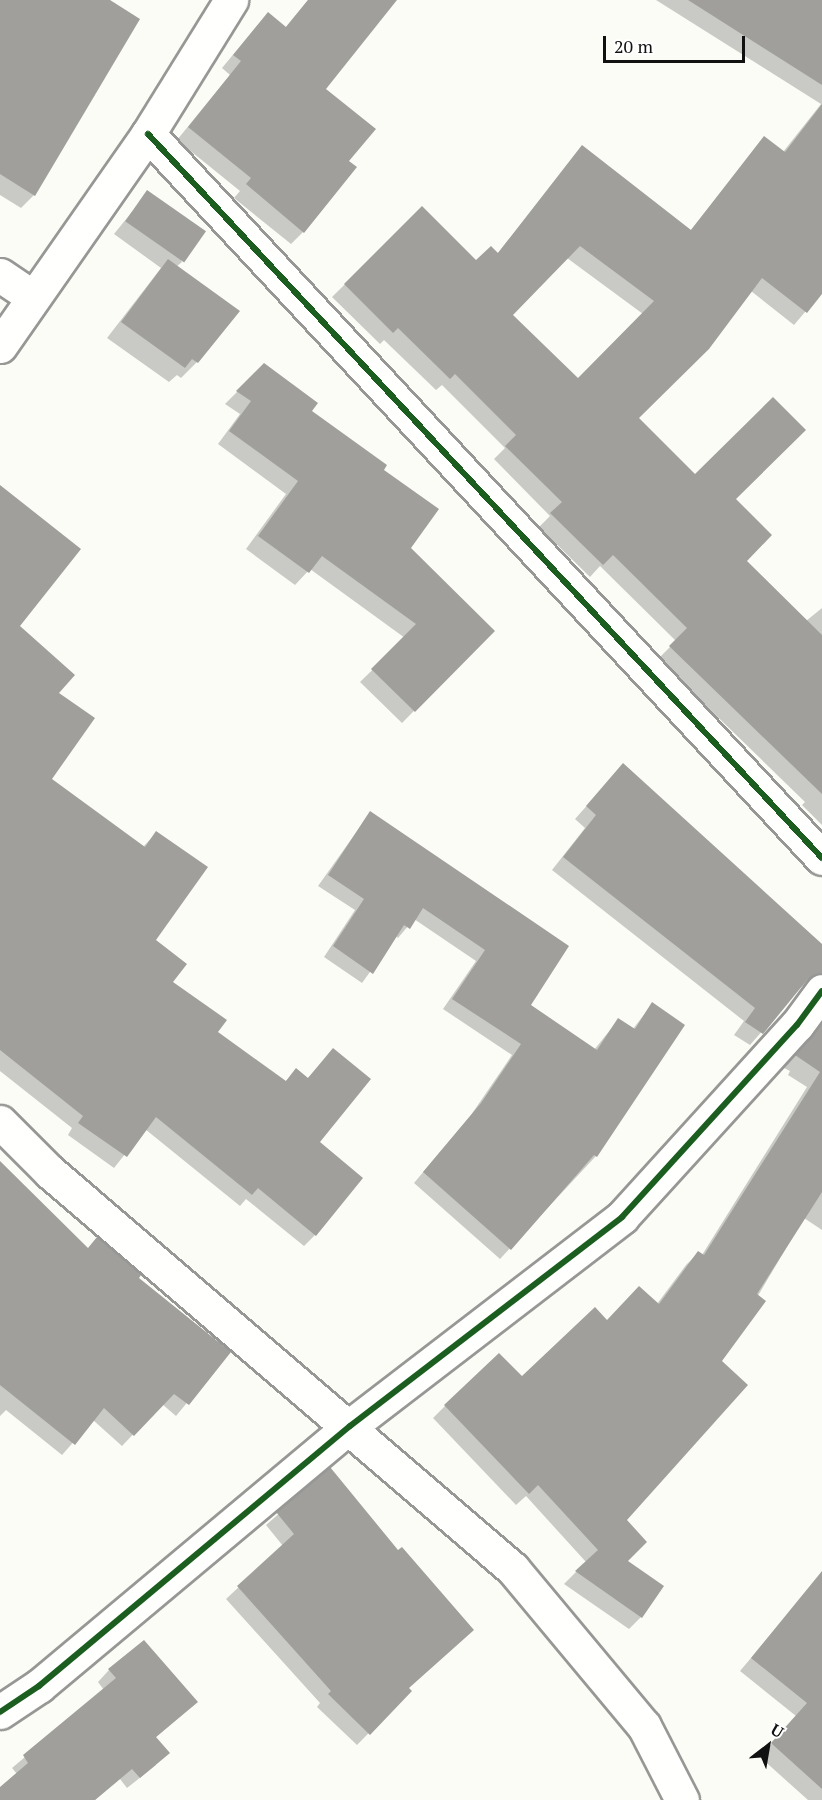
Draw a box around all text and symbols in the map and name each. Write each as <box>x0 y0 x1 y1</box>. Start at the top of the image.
scale bar <box>606 24 748 62</box>
text: 20 m <box>614 34 653 58</box>
north arrow <box>738 1716 798 1776</box>
text: U <box>767 1718 788 1743</box>

